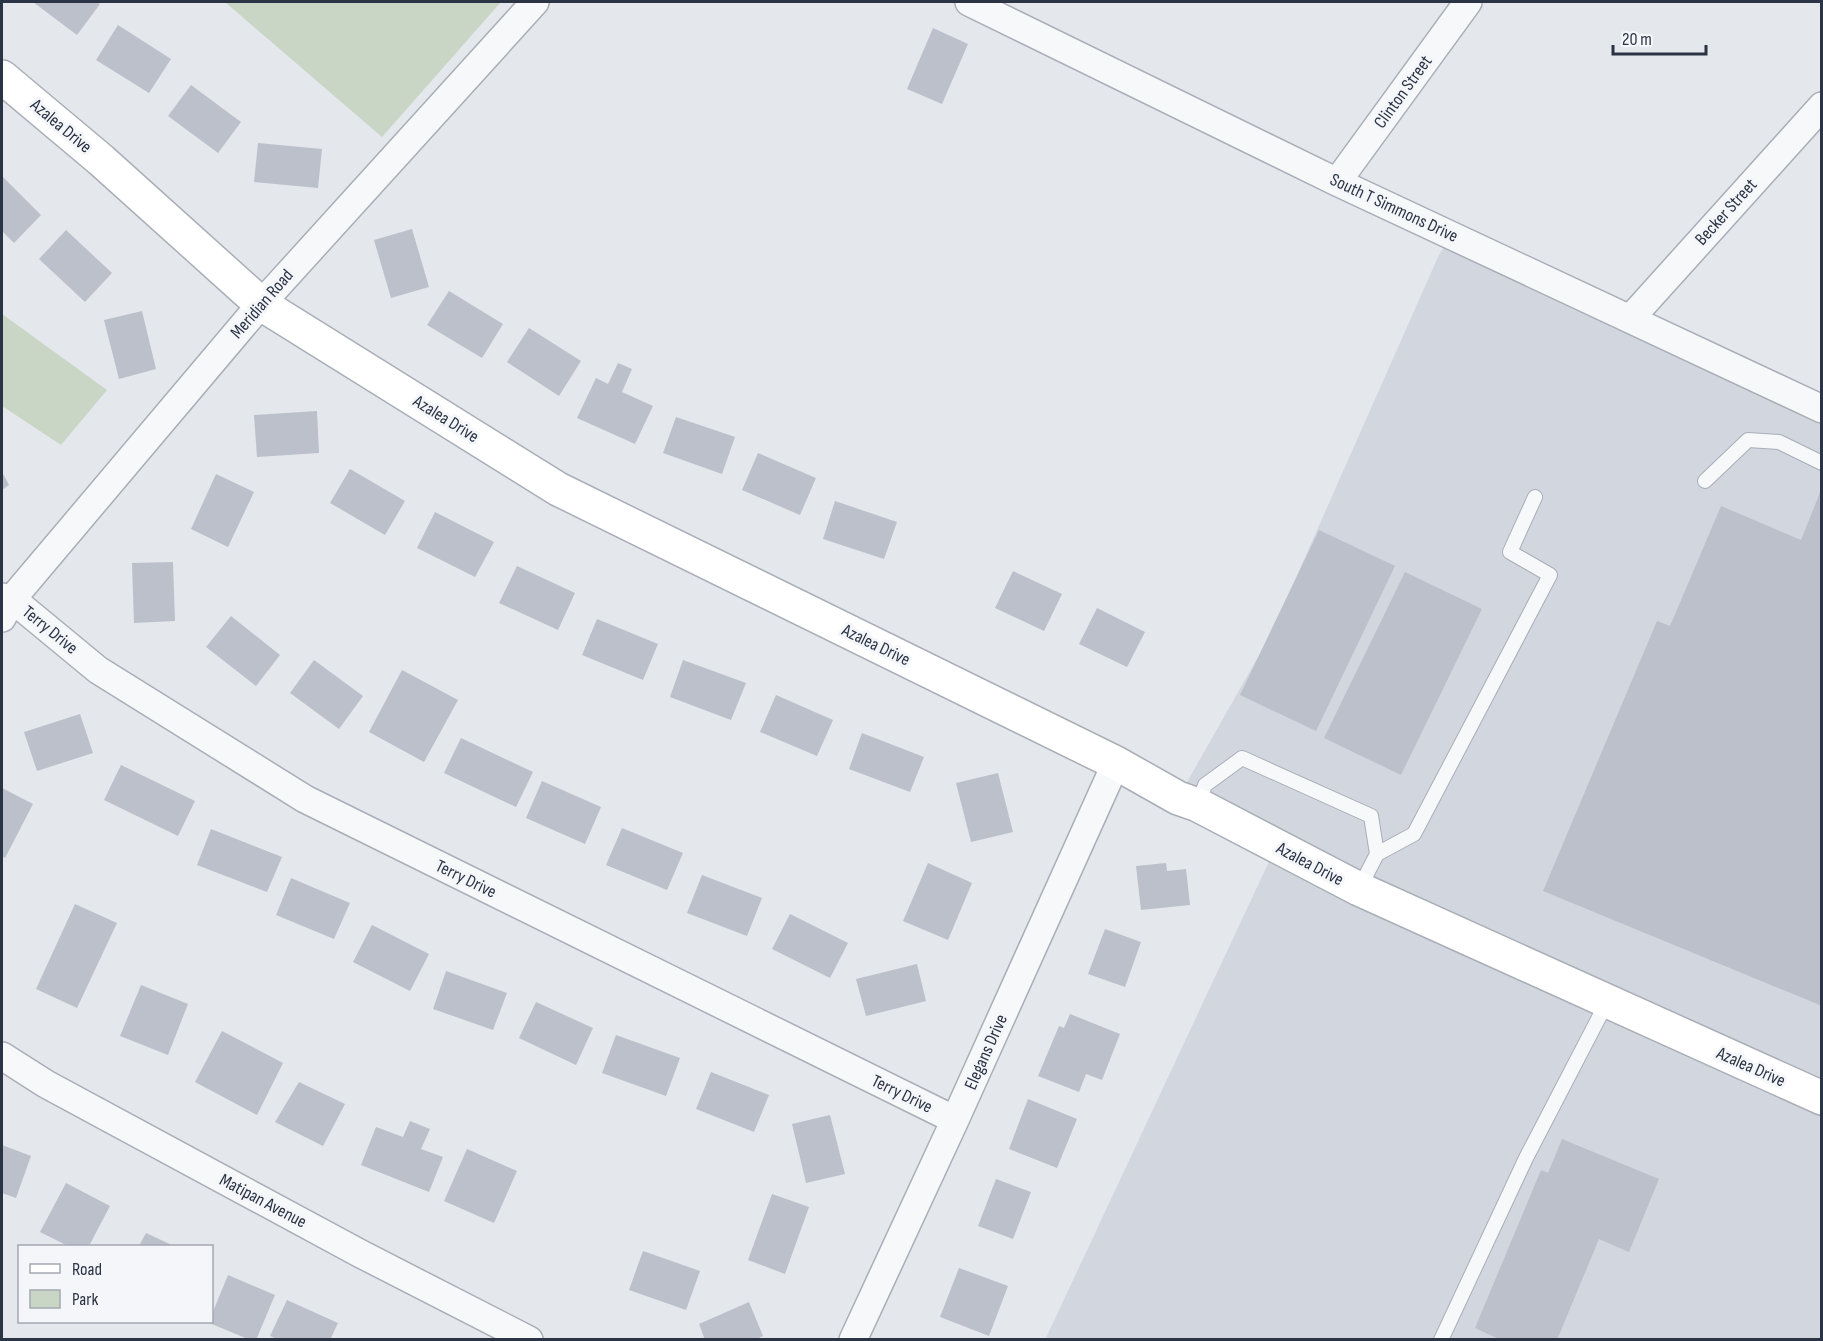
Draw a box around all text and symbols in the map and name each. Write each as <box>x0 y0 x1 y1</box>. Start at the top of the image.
scale bar <box>1613 18 1706 56</box>
text: 20 m <box>1622 29 1652 50</box>
street label: Clinton Street <box>1370 51 1437 133</box>
street label: Azalea Drive <box>26 94 96 158</box>
street label: South T Simmons Drive <box>1327 169 1461 247</box>
street label: Becker Street <box>1691 174 1762 250</box>
street label: Meridian Road <box>226 265 298 343</box>
street label: Azalea Drive <box>409 390 483 447</box>
street label: Terry Drive <box>18 601 82 659</box>
street label: Azalea Drive <box>838 619 913 670</box>
street label: Azalea Drive <box>1272 837 1347 890</box>
street label: Terry Drive <box>432 855 500 903</box>
street label: Elegans Drive <box>960 1011 1012 1093</box>
street label: Azalea Drive <box>1712 1042 1789 1091</box>
street label: Terry Drive <box>868 1070 936 1118</box>
street label: Matipan Avenue <box>216 1169 310 1233</box>
legend <box>18 1245 213 1323</box>
text: Road <box>72 1259 102 1280</box>
text: Park <box>72 1289 98 1310</box>

